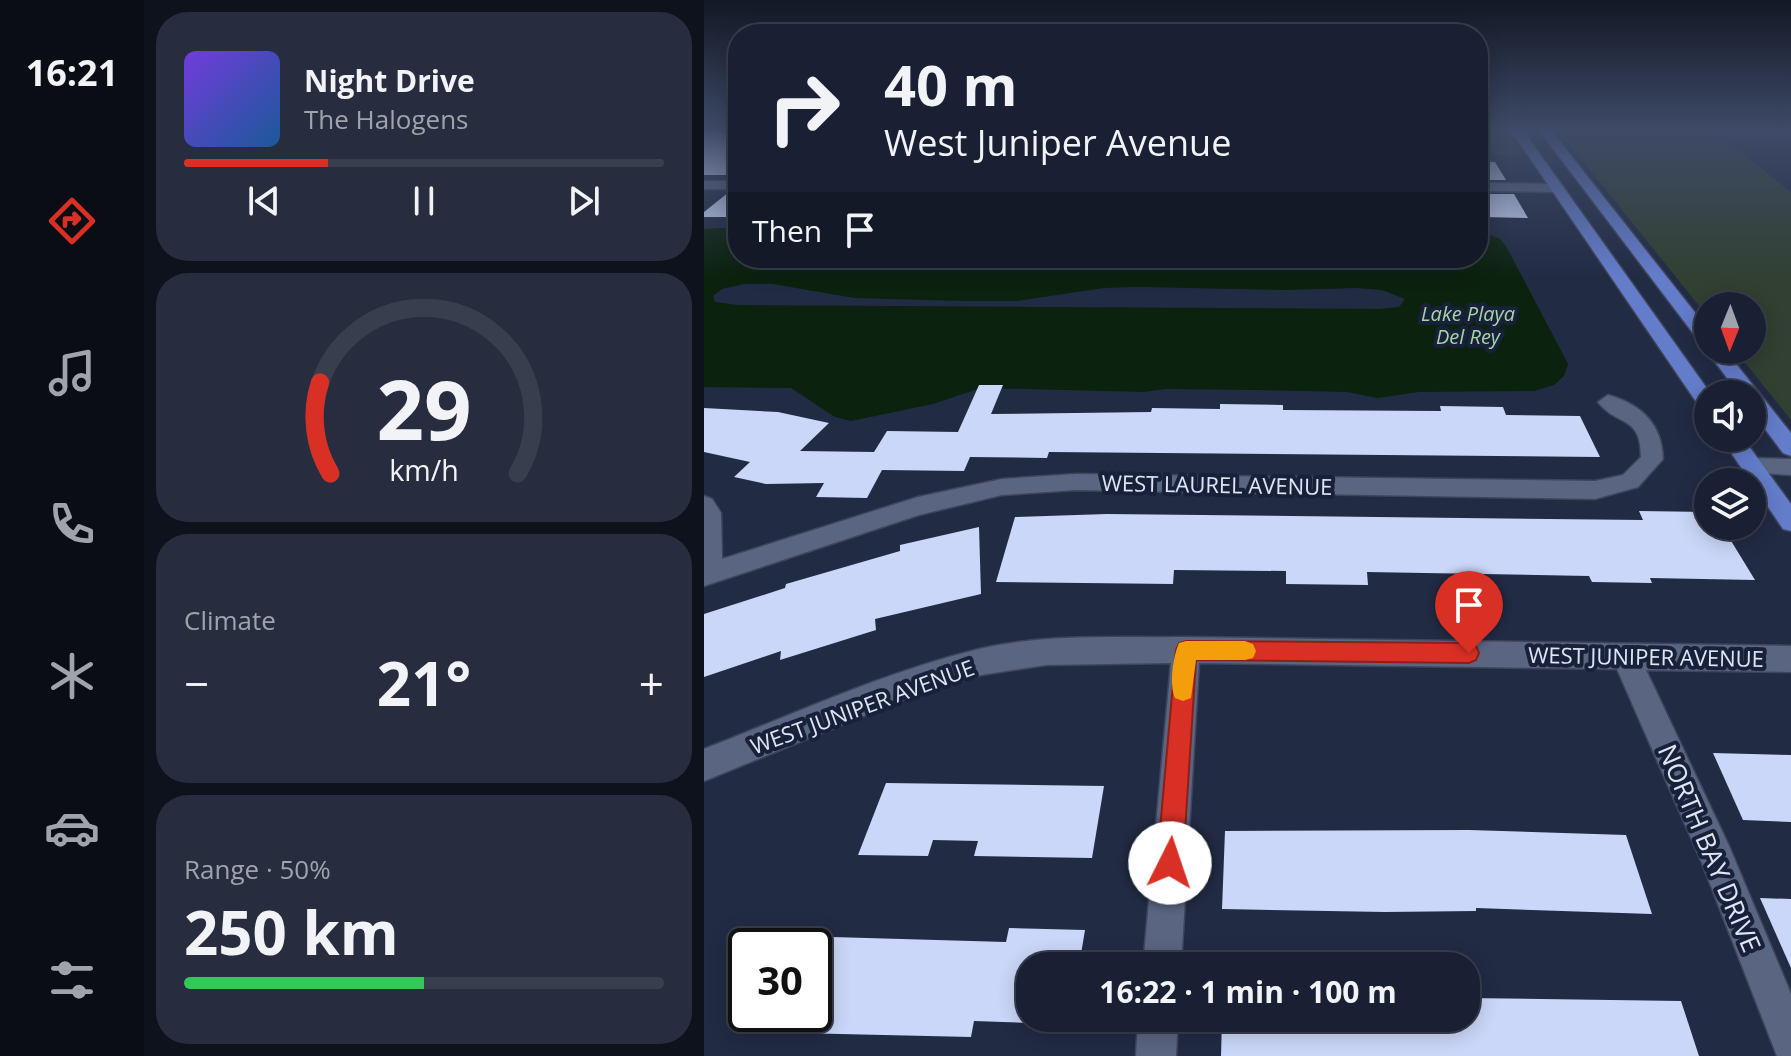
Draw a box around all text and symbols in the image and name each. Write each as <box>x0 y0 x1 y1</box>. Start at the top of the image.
text: 40 m <box>884 46 1018 122</box>
text: 16:21 <box>26 48 118 97</box>
icon: right <box>752 56 856 160</box>
text: Night Drive <box>304 60 475 101</box>
text: The Halogens <box>304 101 469 137</box>
text: West Juniper Avenue <box>884 118 1231 167</box>
icon: previous <box>242 179 286 223</box>
icon: pause <box>402 179 446 223</box>
icon: next <box>562 179 606 223</box>
icon: directions <box>44 193 100 249</box>
icon: arrive <box>838 208 882 252</box>
text: Then <box>752 210 822 251</box>
north arrow <box>1694 292 1766 364</box>
map controls <box>1694 292 1766 540</box>
water label: Lake Playa Del Rey <box>1421 300 1515 350</box>
icon: music <box>44 345 100 401</box>
text: 29 <box>376 350 472 463</box>
button: sound <box>1694 380 1766 452</box>
text: km/h <box>389 450 459 489</box>
street label: WEST LAUREL AVENUE <box>1101 467 1333 501</box>
button: layers <box>1694 468 1766 540</box>
icon: phone <box>44 496 100 552</box>
pin <box>1435 571 1503 653</box>
icon: arrive <box>1447 583 1491 627</box>
text: Climate <box>184 602 276 638</box>
street label: WEST JUNIPER AVENUE <box>1528 639 1764 673</box>
text: 21° <box>377 642 471 724</box>
icon: climate <box>44 648 100 704</box>
street label: WEST JUNIPER AVENUE <box>746 652 978 760</box>
text: − <box>184 653 209 713</box>
text: + <box>639 653 664 713</box>
street label: NORTH BAY DRIVE <box>1650 738 1770 958</box>
icon: car <box>44 800 100 856</box>
position arrow <box>1128 821 1212 905</box>
text: Range · 50% <box>184 851 331 887</box>
text: 250 km <box>184 891 399 973</box>
speed limit sign: 30 <box>728 928 832 1032</box>
icon: filters <box>44 952 100 1008</box>
text: 16:22 · 1 min · 100 m <box>1099 971 1397 1012</box>

